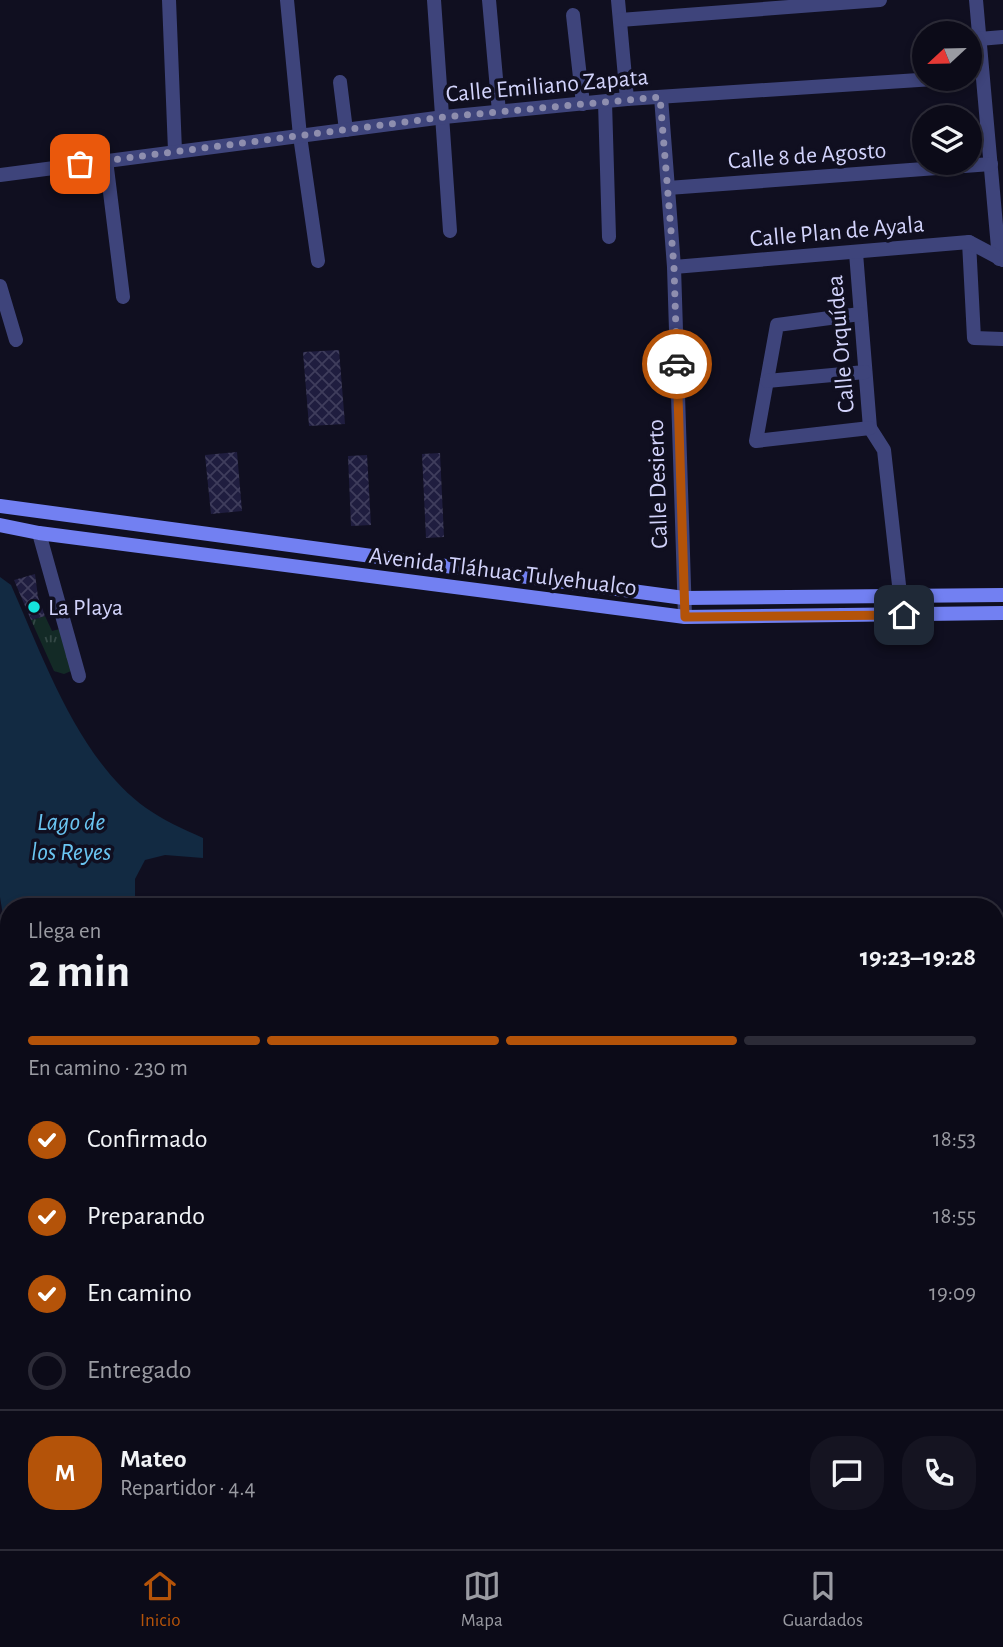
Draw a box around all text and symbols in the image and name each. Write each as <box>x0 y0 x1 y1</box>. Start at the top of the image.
north arrow <box>912 21 982 91</box>
map controls <box>912 21 982 175</box>
street label: Calle Emiliano Zapata <box>445 65 649 107</box>
button: layers <box>912 105 982 175</box>
pin <box>50 134 110 194</box>
street label: Calle 8 de Agosto <box>727 138 887 173</box>
icon: bag <box>61 145 99 183</box>
street label: Calle Plan de Ayala <box>749 212 925 252</box>
street label: Calle Orquídea <box>823 274 859 414</box>
courier <box>642 329 712 399</box>
icon: car <box>658 345 696 383</box>
street label: Calle Desierto <box>644 419 672 549</box>
street label: Avenida Tláhuac Tulyehualco <box>368 544 638 600</box>
pin <box>874 585 934 645</box>
place label: La Playa <box>48 596 123 620</box>
icon: home <box>885 596 923 634</box>
marker: La Playa <box>26 599 42 615</box>
water label: Lago de los Reyes <box>31 809 111 865</box>
text: Llega en <box>28 920 101 943</box>
text: 19:23–19:28 <box>860 944 976 970</box>
text: 2 min <box>28 949 130 995</box>
text: En camino · 230 m <box>28 1057 188 1080</box>
icon: check <box>28 1121 66 1159</box>
text: Confirmado <box>87 1126 208 1152</box>
text: 18:53 <box>933 1128 976 1151</box>
icon: check <box>28 1198 66 1236</box>
text: Preparando <box>87 1203 205 1229</box>
text: 18:55 <box>933 1205 976 1228</box>
icon: check <box>28 1275 66 1313</box>
text: En camino <box>87 1280 192 1306</box>
text: 19:09 <box>929 1282 976 1305</box>
text: Entregado <box>87 1357 192 1383</box>
button: chat <box>810 1436 884 1510</box>
button: phone <box>902 1436 976 1510</box>
text: Mateo <box>120 1446 187 1472</box>
text: M <box>55 1460 75 1486</box>
text: Repartidor · 4.4 <box>120 1477 256 1500</box>
tab: Inicio <box>140 1567 181 1632</box>
tab: Mapa <box>461 1567 503 1632</box>
tab: Guardados <box>783 1567 863 1632</box>

